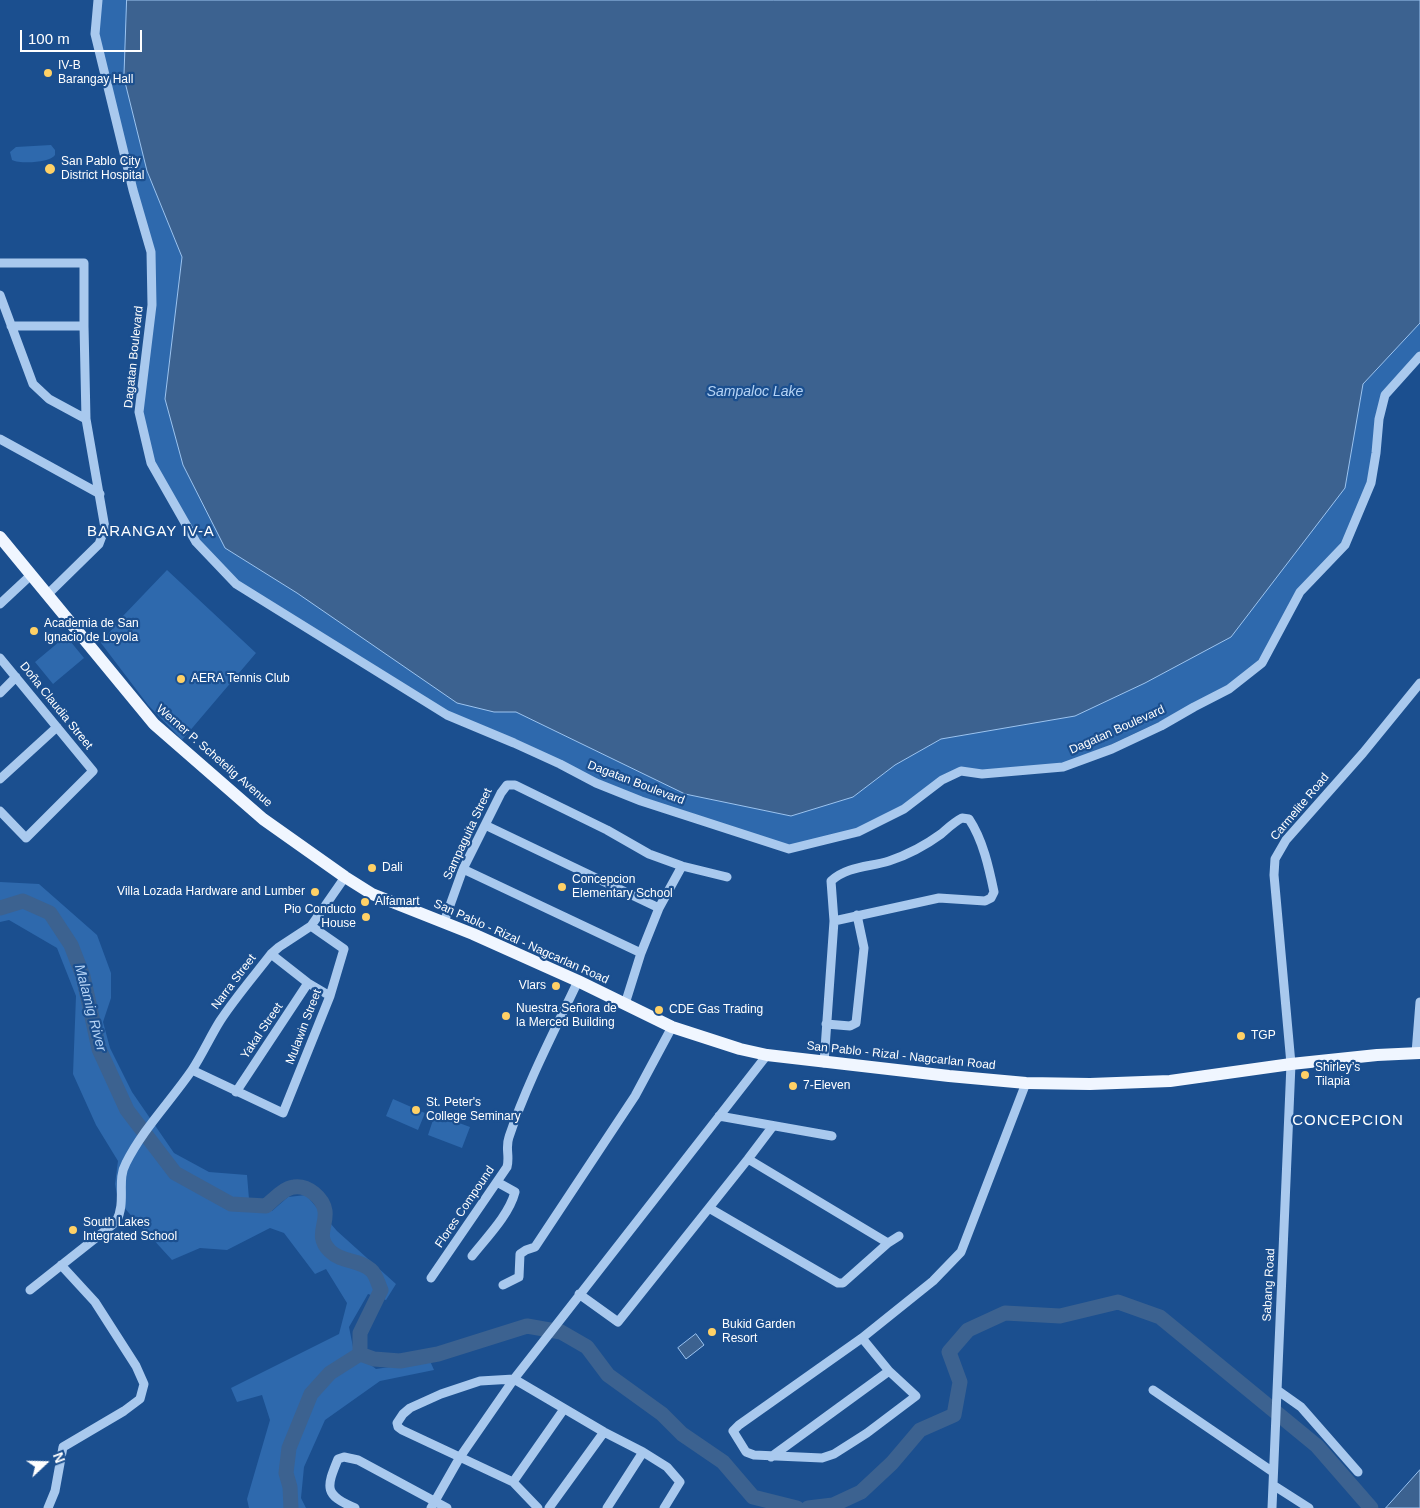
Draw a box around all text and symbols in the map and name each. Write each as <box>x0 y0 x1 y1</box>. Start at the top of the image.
scale bar <box>22 20 145 52</box>
text: 100 m <box>28 30 70 47</box>
place label: IV-B Barangay Hall <box>58 59 133 87</box>
marker: IV-B Barangay Hall <box>42 67 54 79</box>
place label: San Pablo City District Hospital <box>61 155 144 183</box>
marker: San Pablo City District Hospital <box>43 162 57 176</box>
street label: Dagatan Boulevard <box>121 305 147 409</box>
water label: Sampaloc Lake <box>707 384 803 400</box>
district label: BARANGAY IV-A <box>85 523 217 541</box>
place label: Academia de San Ignacio de Loyola <box>44 617 139 645</box>
marker: Academia de San Ignacio de Loyola <box>28 625 40 637</box>
street label: Doña Claudia Street <box>16 659 96 753</box>
place label: AERA Tennis Club <box>191 672 290 686</box>
marker: AERA Tennis Club <box>175 673 187 685</box>
street label: Werner P. Schetelig Avenue <box>153 702 275 810</box>
street label: Dagatan Boulevard <box>1067 703 1167 757</box>
street label: Dagatan Boulevard <box>585 758 687 808</box>
street label: Carmelite Road <box>1268 770 1332 844</box>
street label: Sampaguita Street <box>440 786 496 882</box>
place label: Dali <box>382 861 403 875</box>
marker: Dali <box>366 862 378 874</box>
place label: Concepcion Elementary School <box>572 873 673 901</box>
marker: Concepcion Elementary School <box>556 881 568 893</box>
place label: Villa Lozada Hardware and Lumber <box>117 885 305 899</box>
marker: Villa Lozada Hardware and Lumber <box>309 886 321 898</box>
place label: Alfamart <box>375 895 420 909</box>
marker: Alfamart <box>359 896 371 908</box>
street label: San Pablo - Rizal - Nagcarlan Road <box>431 897 611 987</box>
place label: Pio Conducto House <box>284 903 356 931</box>
marker: Pio Conducto House <box>360 911 372 923</box>
street label: Narra Street <box>209 952 259 1012</box>
water label: Malamig River <box>70 963 110 1053</box>
place label: Vlars <box>519 979 546 993</box>
marker: Vlars <box>550 980 562 992</box>
street label: Mulawin Street <box>283 987 325 1067</box>
street label: Yakal Street <box>238 1000 286 1062</box>
place label: Nuestra Señora de la Merced Building <box>516 1002 617 1030</box>
place label: CDE Gas Trading <box>669 1003 763 1017</box>
marker: CDE Gas Trading <box>653 1004 665 1016</box>
marker: Nuestra Señora de la Merced Building <box>500 1010 512 1022</box>
place label: TGP <box>1251 1029 1276 1043</box>
marker: TGP <box>1235 1030 1247 1042</box>
street label: San Pablo - Rizal - Nagcarlan Road <box>806 1039 996 1073</box>
place label: Shirley’s Tilapia <box>1315 1061 1360 1089</box>
marker: Shirley’s Tilapia <box>1299 1069 1311 1081</box>
place label: 7-Eleven <box>803 1079 850 1093</box>
marker: 7-Eleven <box>787 1080 799 1092</box>
place label: St. Peter's College Seminary <box>426 1096 521 1124</box>
marker: St. Peter's College Seminary <box>410 1104 422 1116</box>
district label: CONCEPCION <box>1291 1112 1405 1130</box>
street label: Flores Compound <box>432 1163 498 1251</box>
place label: South Lakes Integrated School <box>83 1216 177 1244</box>
marker: South Lakes Integrated School <box>67 1224 79 1236</box>
street label: Sabang Road <box>1260 1248 1278 1322</box>
place label: Bukid Garden Resort <box>722 1318 795 1346</box>
marker: Bukid Garden Resort <box>706 1326 718 1338</box>
north arrow <box>20 1438 70 1488</box>
text: N <box>50 1450 68 1465</box>

